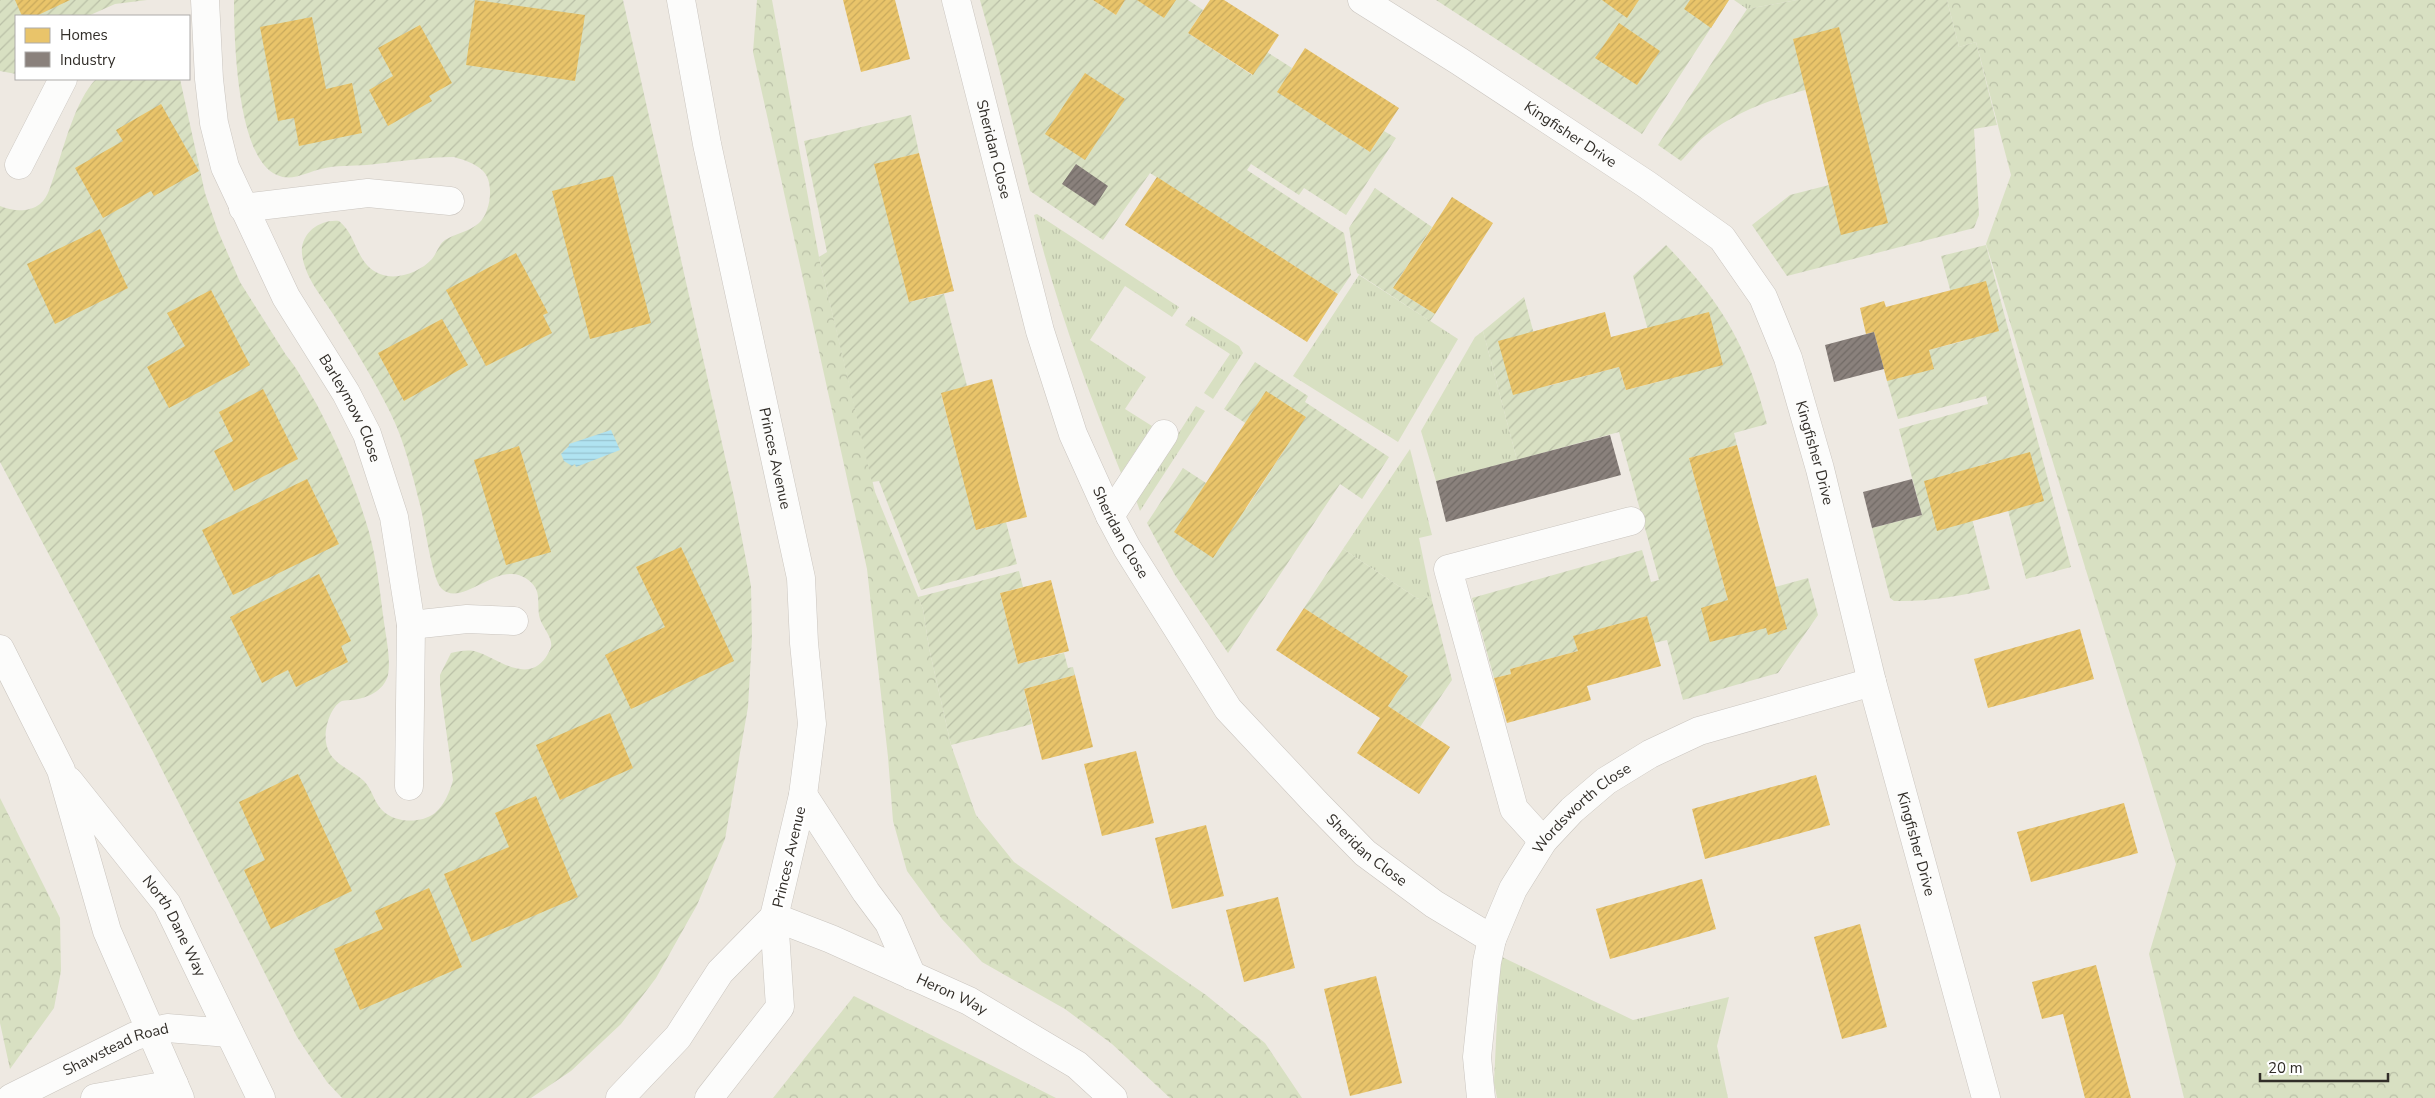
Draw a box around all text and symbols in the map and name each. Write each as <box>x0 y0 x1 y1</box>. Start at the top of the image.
legend <box>15 15 190 80</box>
text: Homes <box>60 25 108 45</box>
text: Industry <box>60 50 116 70</box>
street label: Kingfisher Drive <box>1520 97 1621 172</box>
street label: Sheridan Close <box>972 98 1016 201</box>
street label: Barleymow Close <box>314 350 385 465</box>
street label: Kingfisher Drive <box>1791 398 1838 507</box>
street label: Princes Avenue <box>754 406 796 511</box>
street label: Sheridan Close <box>1088 483 1154 582</box>
street label: Wordsworth Close <box>1528 758 1635 857</box>
street label: Kingfisher Drive <box>1893 790 1940 898</box>
street label: Princes Avenue <box>768 804 810 910</box>
street label: Sheridan Close <box>1322 809 1411 891</box>
street label: North Dane Way <box>138 871 211 980</box>
street label: Heron Way <box>913 969 992 1020</box>
street label: Shawstead Road <box>59 1018 171 1081</box>
scale bar <box>2260 1050 2388 1082</box>
text: 20 m <box>2268 1058 2303 1078</box>

